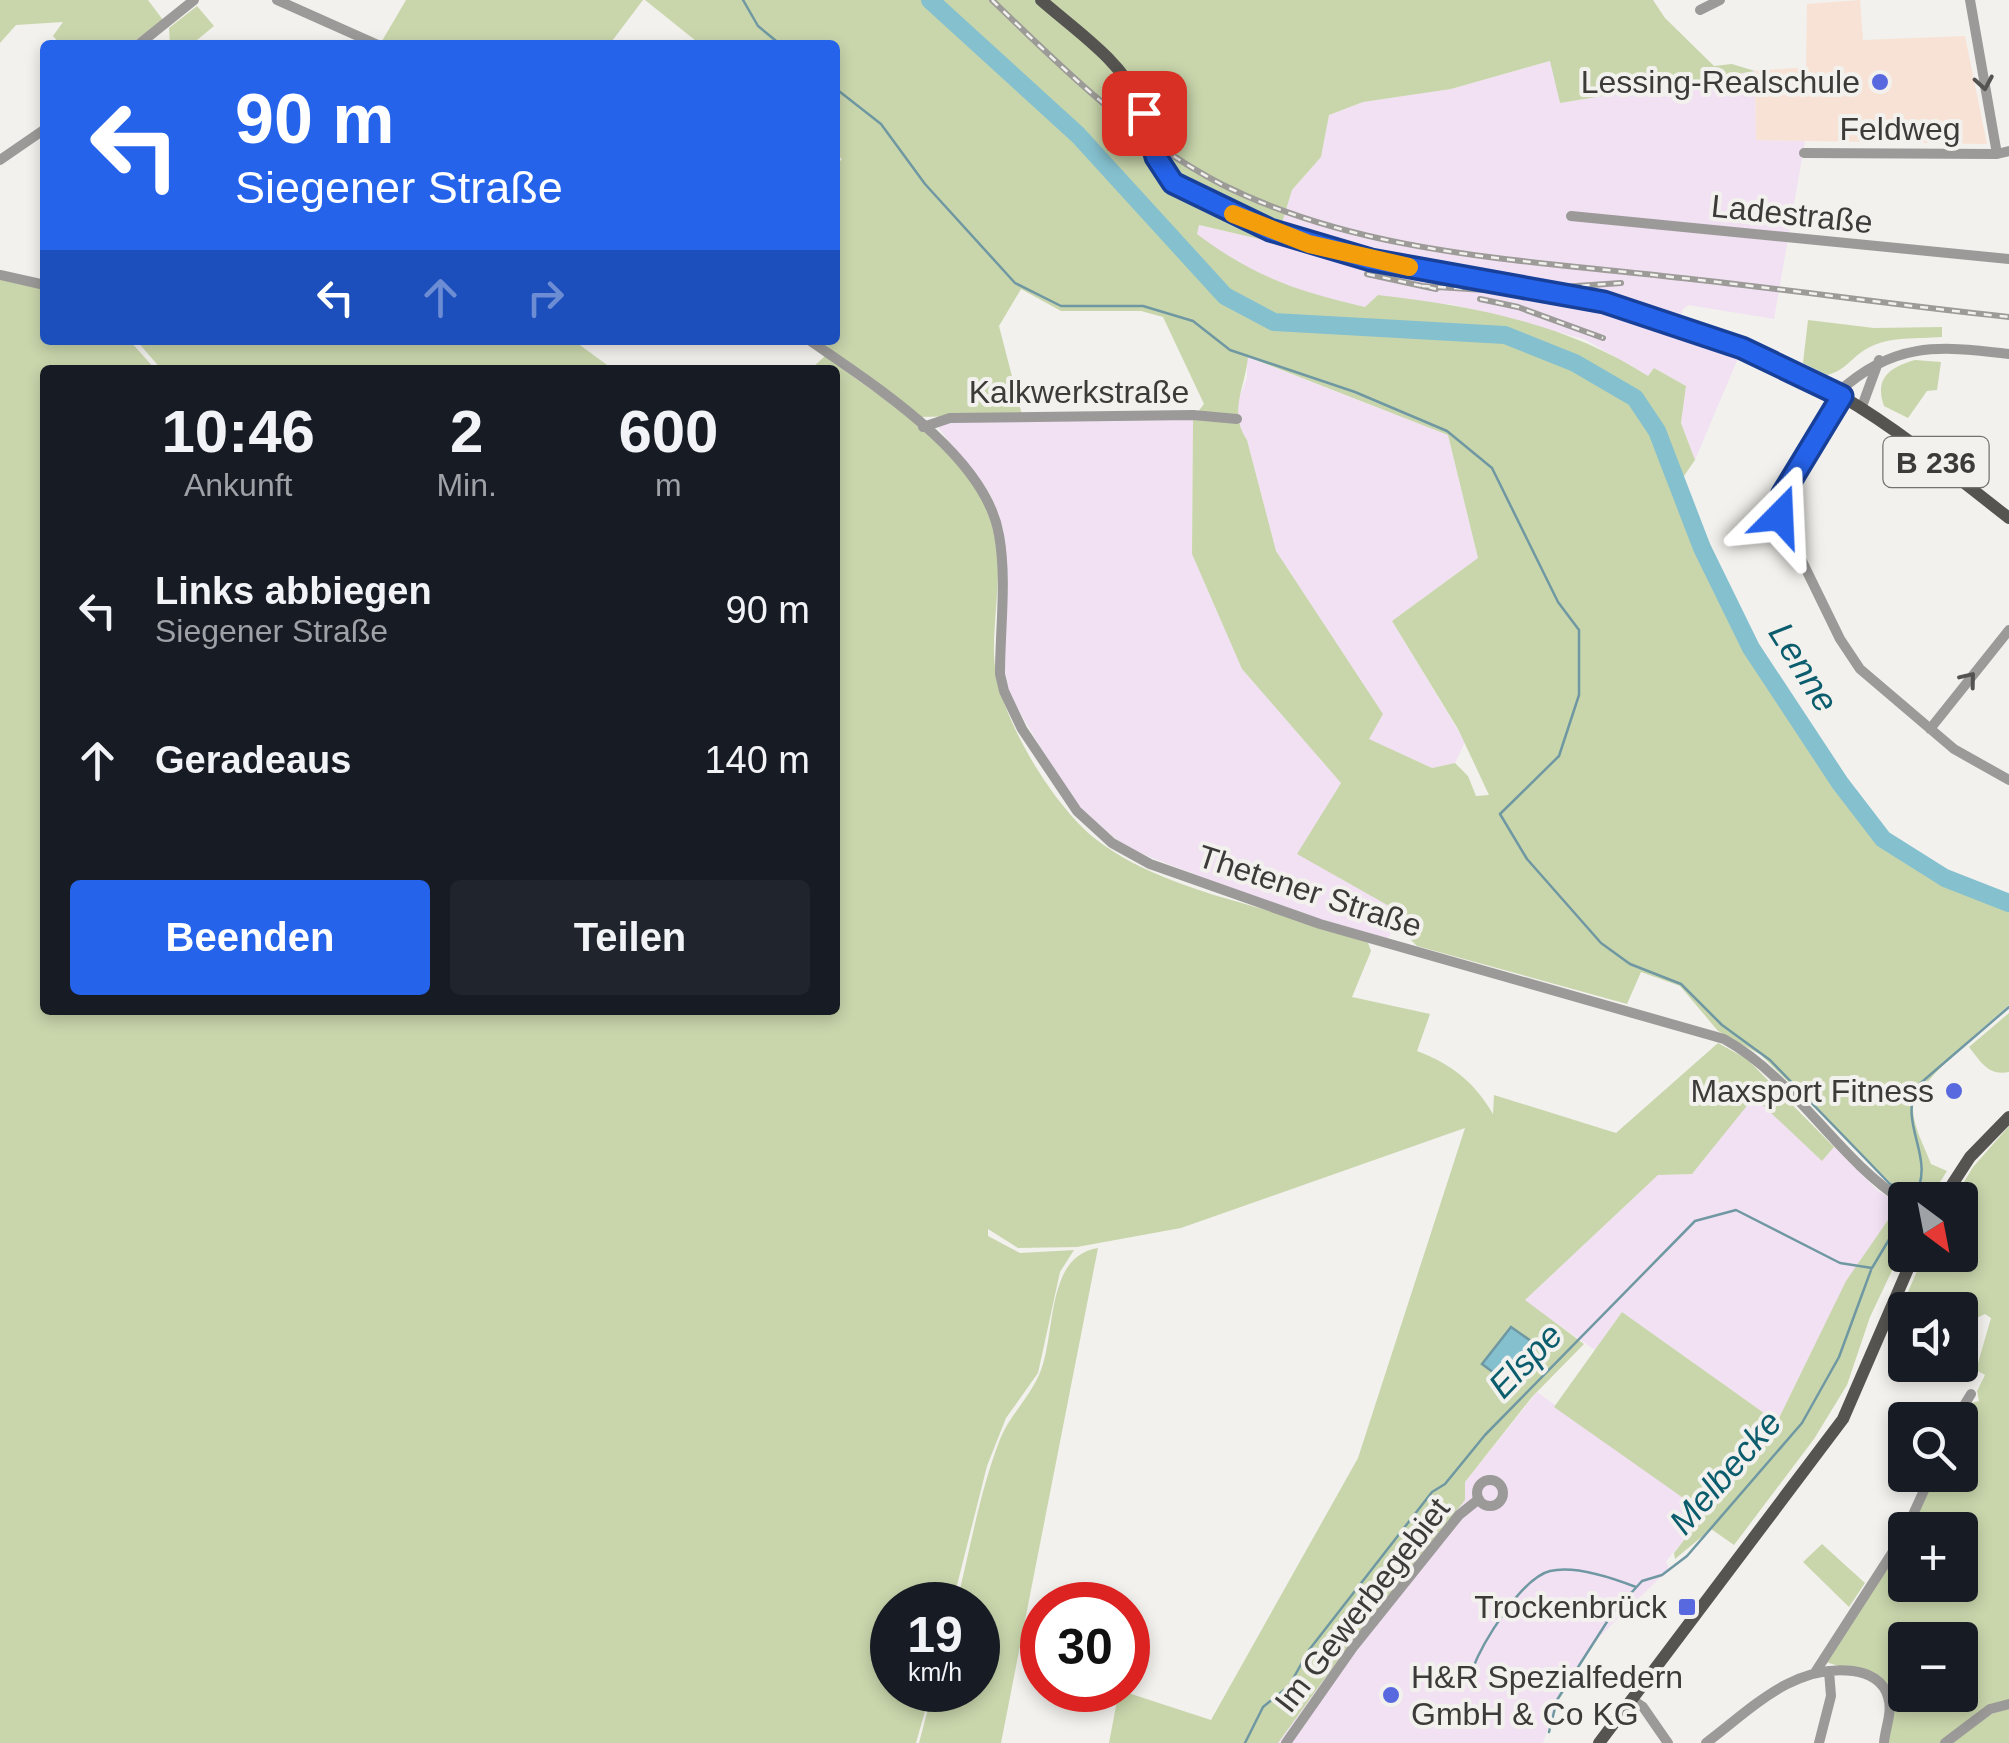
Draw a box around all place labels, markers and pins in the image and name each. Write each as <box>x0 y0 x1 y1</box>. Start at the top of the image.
place label: Lessing-Realschule <box>1581 64 1860 100</box>
pin <box>1102 71 1187 156</box>
marker: Lessing-Realschule <box>1869 71 1891 93</box>
place label: Maxsport Fitness <box>1690 1073 1934 1109</box>
marker: Maxsport Fitness <box>1943 1080 1965 1102</box>
place label: Trockenbrück <box>1474 1589 1668 1625</box>
marker: Trockenbrück <box>1676 1596 1698 1618</box>
place label: H&R Spezialfedern GmbH & Co KG <box>1411 1659 1683 1732</box>
marker: H&R Spezialfedern GmbH & Co KG <box>1380 1684 1402 1706</box>

